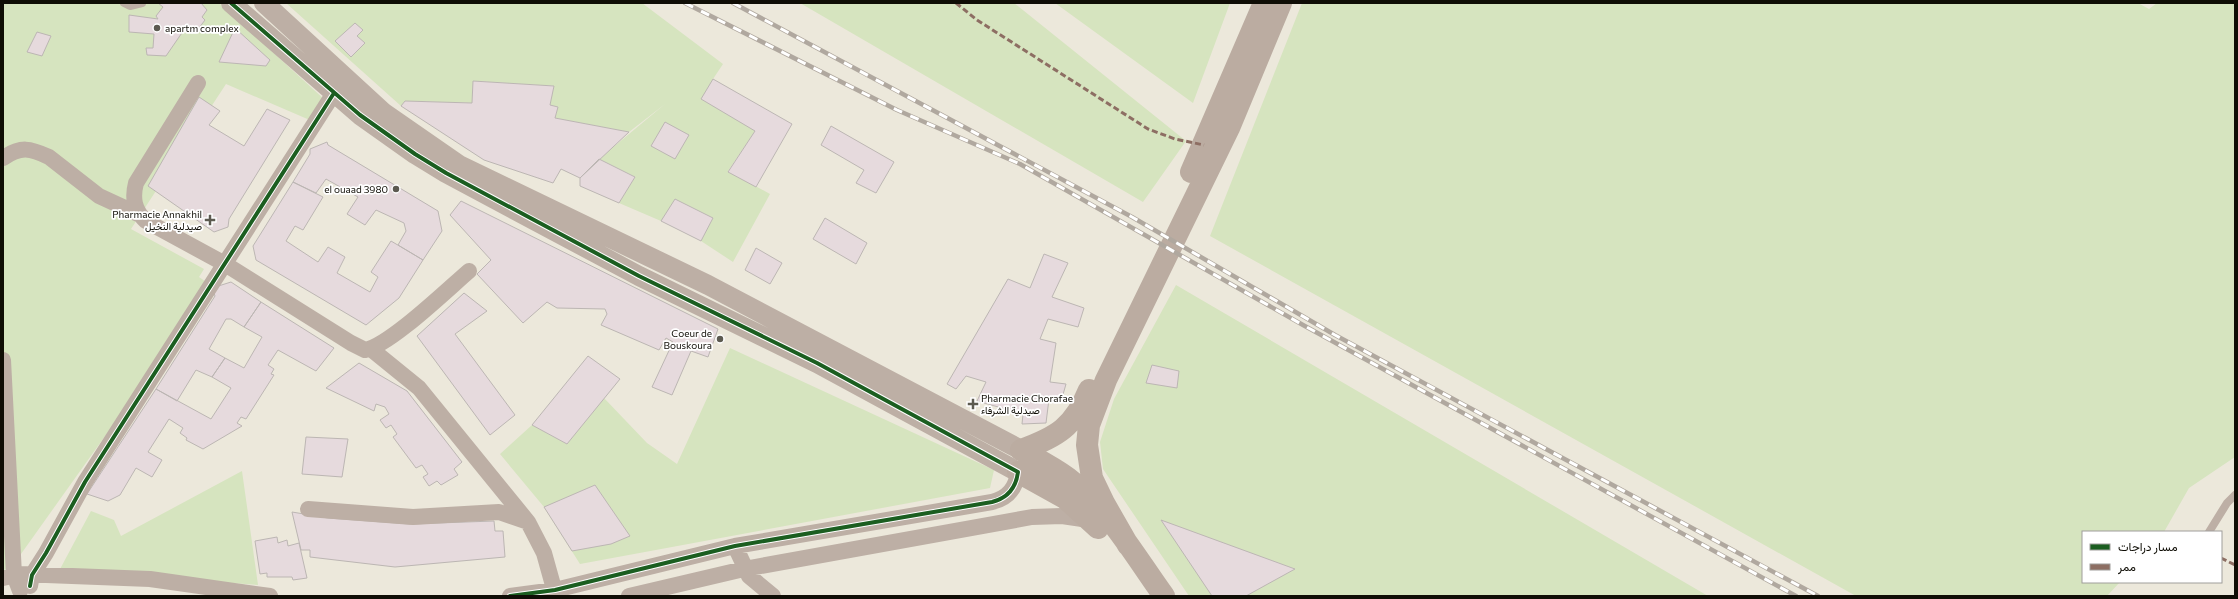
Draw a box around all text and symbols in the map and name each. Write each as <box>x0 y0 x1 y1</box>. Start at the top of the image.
place label: apartm complex <box>165 22 239 34</box>
marker: apartm complex <box>152 23 162 33</box>
place label: el ouaad 3980 <box>324 183 388 195</box>
marker: el ouaad 3980 <box>391 184 401 194</box>
place label: Pharmacie Annakhil صيدلية النخيل <box>112 208 202 233</box>
marker: Pharmacie Annakhil صيدلية النخيل <box>205 215 215 225</box>
place label: Coeur de Bouskoura <box>664 327 712 351</box>
marker: Coeur de Bouskoura <box>715 334 725 344</box>
place label: Pharmacie Chorafae صيدلية الشرفاء <box>981 392 1073 417</box>
marker: Pharmacie Chorafae صيدلية الشرفاء <box>968 399 978 409</box>
legend <box>2082 531 2222 583</box>
text: مسار دراجات <box>2118 539 2178 555</box>
text: ممر <box>2117 559 2136 575</box>

